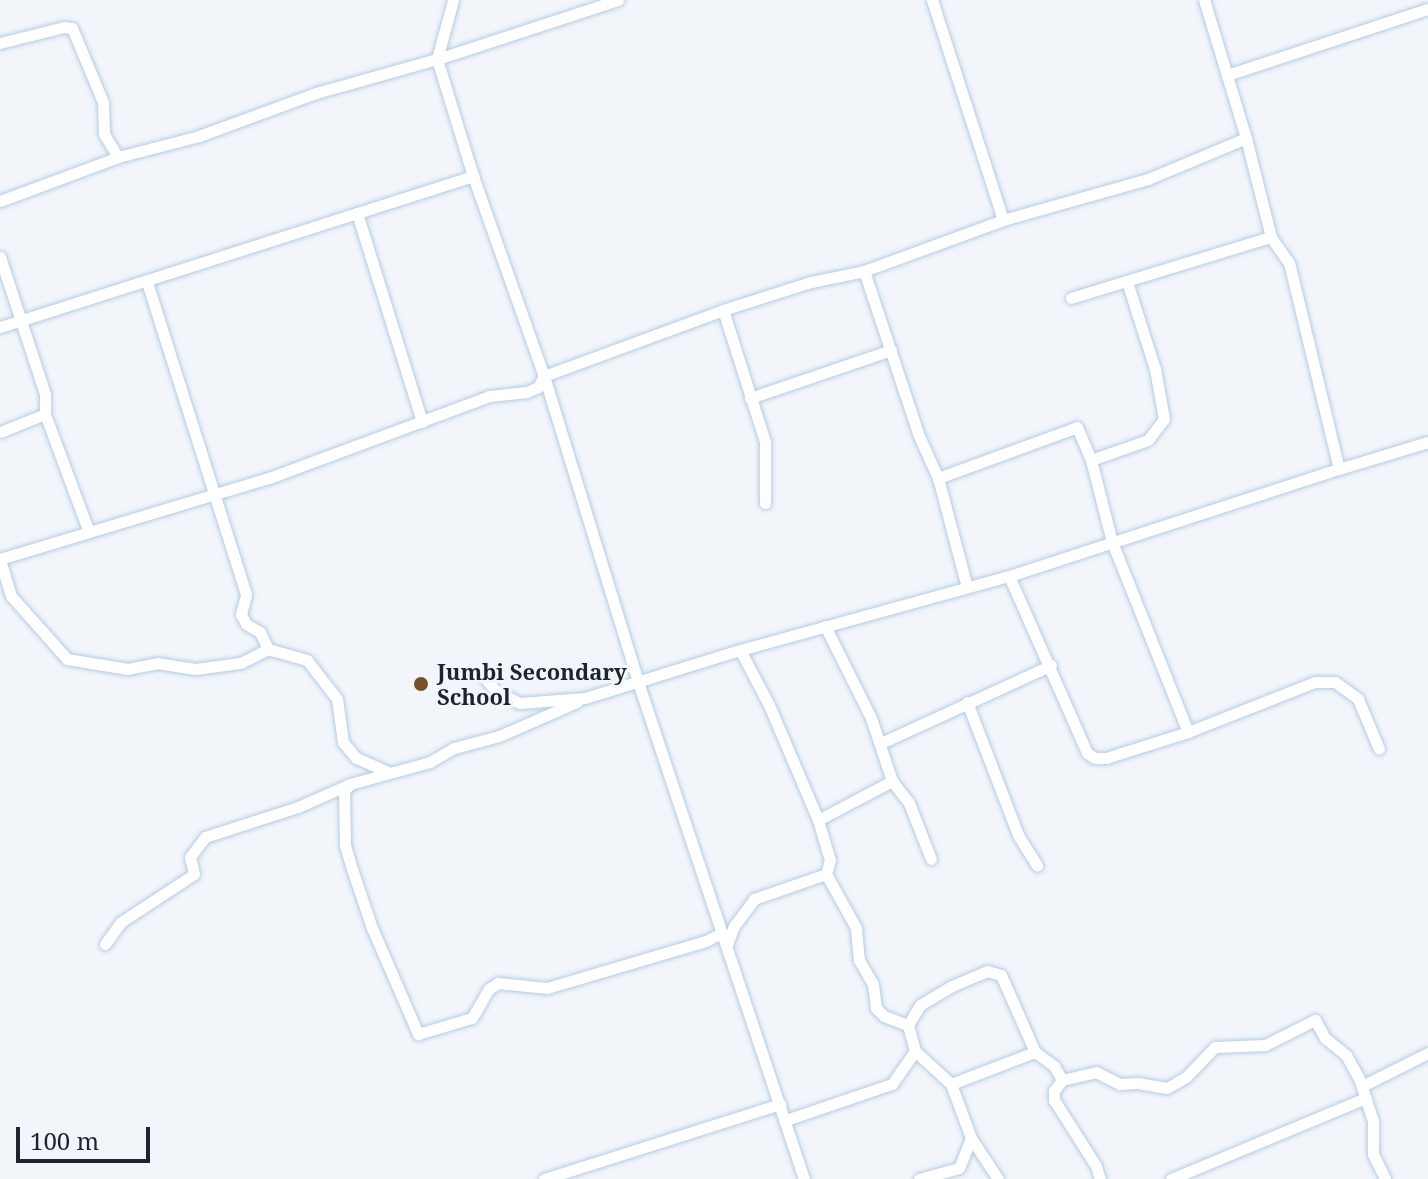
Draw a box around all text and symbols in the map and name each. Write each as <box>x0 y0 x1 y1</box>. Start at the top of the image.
place label: Jumbi Secondary School <box>437 658 627 710</box>
marker: Jumbi Secondary School <box>412 675 430 693</box>
scale bar <box>20 1111 154 1161</box>
text: 100 m <box>30 1124 99 1157</box>

